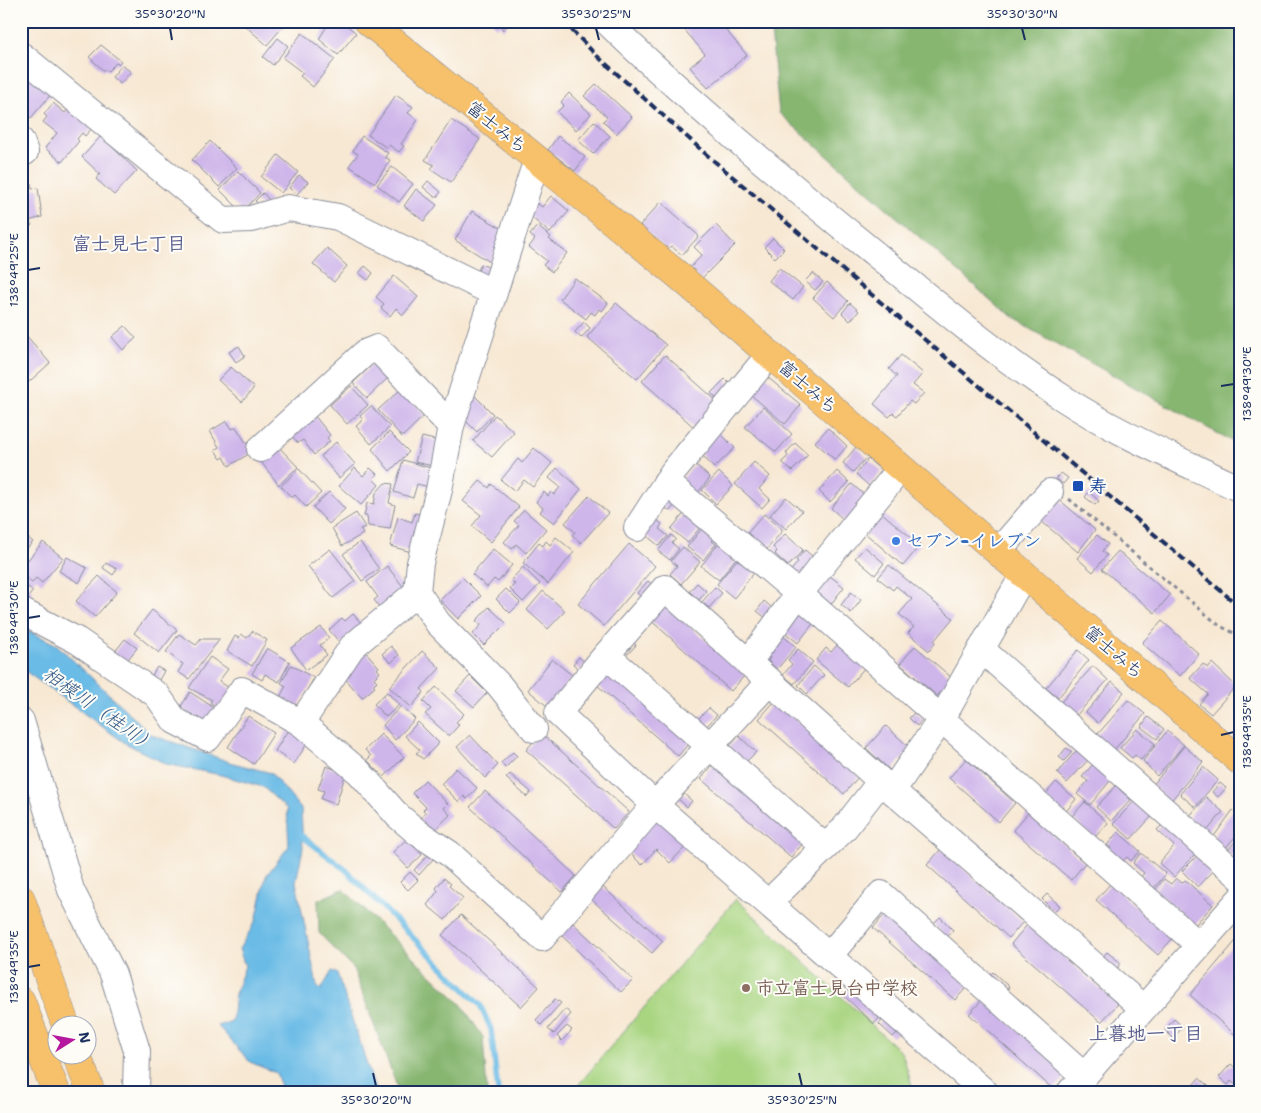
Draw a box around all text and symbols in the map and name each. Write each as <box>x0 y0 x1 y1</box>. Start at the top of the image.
text: 35°30'20"N <box>134 6 206 22</box>
text: 35°30'25"N <box>561 6 631 22</box>
text: 35°30'30"N <box>986 6 1058 22</box>
street label: 富士みち <box>462 95 532 159</box>
district label: 富士見七丁目 <box>72 231 186 256</box>
text: 138°49'25"E <box>6 233 22 307</box>
text: 138°49'30"E <box>1239 346 1255 422</box>
street label: 富士みち <box>773 355 843 419</box>
place label: 寿 <box>1089 474 1107 498</box>
marker: 寿 <box>1071 479 1085 493</box>
place label: セブン-イレブン <box>906 529 1041 553</box>
marker: セブン-イレブン <box>890 535 902 547</box>
text: 138°49'30"E <box>6 580 22 656</box>
street label: 富士みち <box>1079 620 1149 684</box>
water label: 相模川（桂川） <box>38 661 161 758</box>
text: 138°49'35"E <box>1239 695 1255 769</box>
text: 138°49'35"E <box>6 930 22 1004</box>
place label: 市立富士見台中学校 <box>756 976 918 1000</box>
marker: 市立富士見台中学校 <box>740 982 752 994</box>
north arrow <box>48 1016 98 1066</box>
district label: 上暮地一丁目 <box>1089 1021 1203 1046</box>
text: N <box>75 1030 95 1045</box>
text: 35°30'20"N <box>340 1092 412 1108</box>
text: 35°30'25"N <box>767 1092 837 1108</box>

